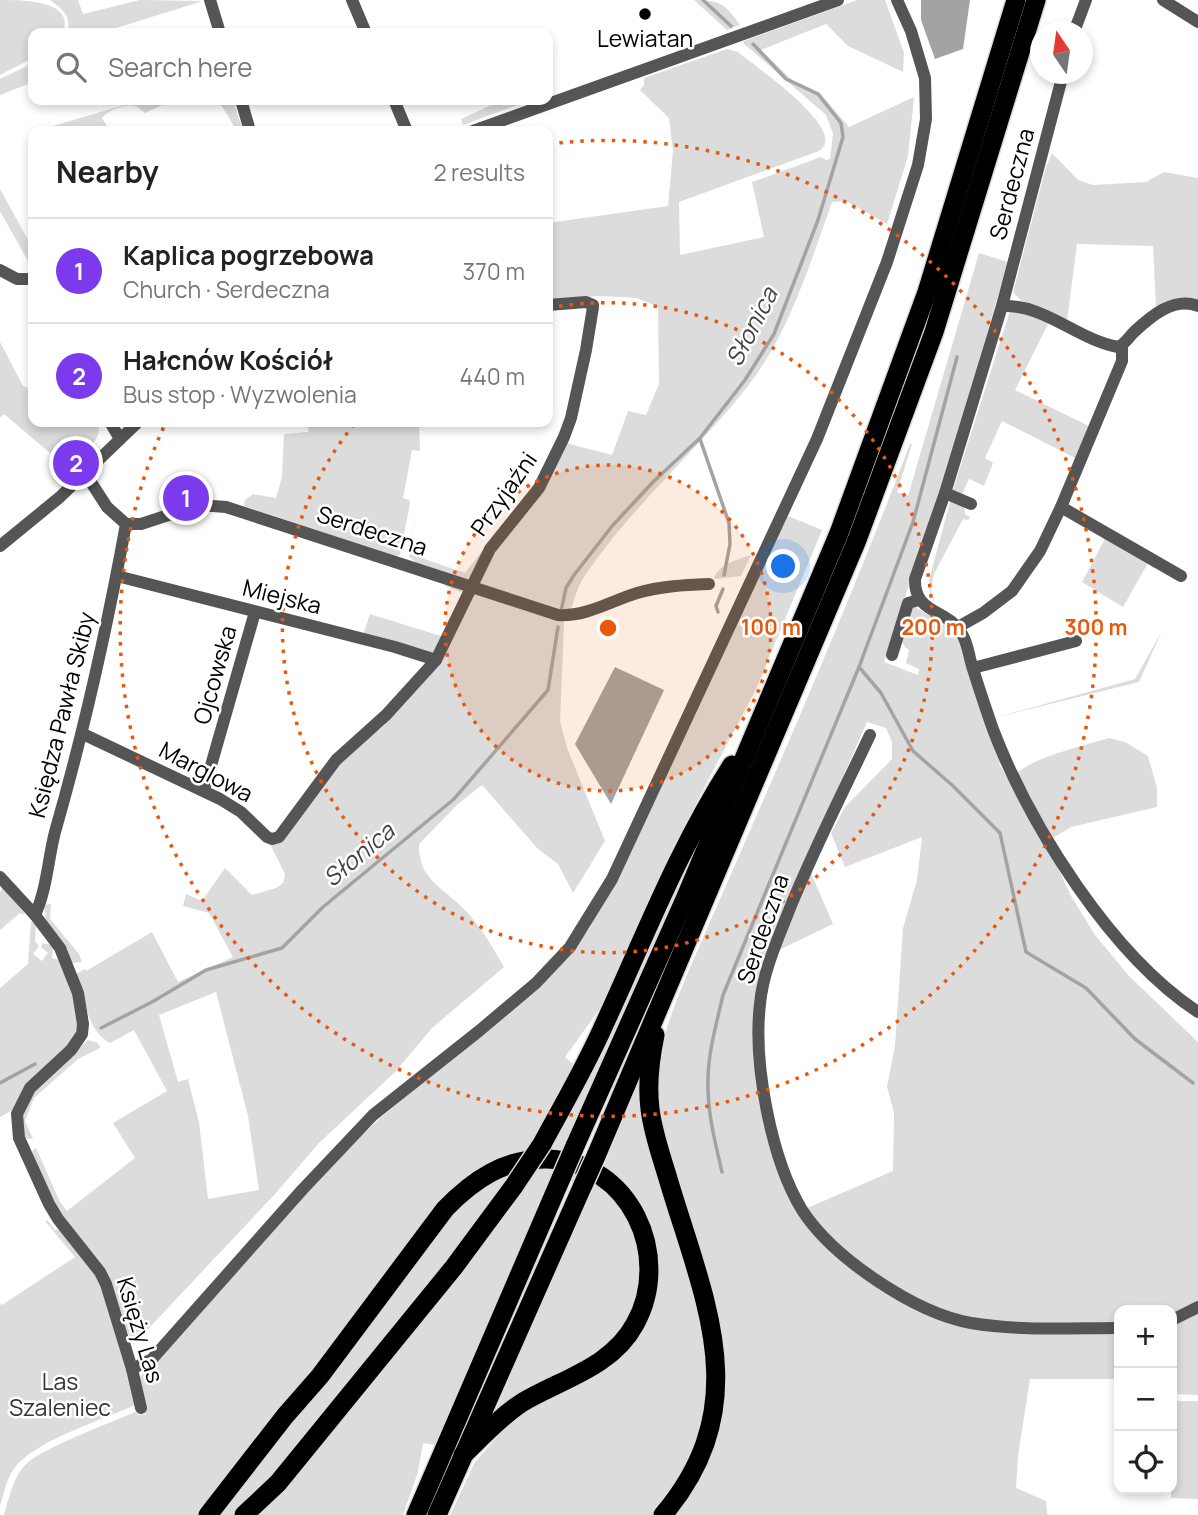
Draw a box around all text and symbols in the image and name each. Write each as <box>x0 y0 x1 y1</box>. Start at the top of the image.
marker: Lewiatan <box>637 6 653 22</box>
north arrow <box>1030 21 1093 84</box>
place label: Lewiatan <box>597 22 693 54</box>
search box <box>28 28 553 105</box>
icon: search <box>52 48 90 86</box>
text: Search here <box>108 49 253 85</box>
street label: Serdeczna <box>981 124 1041 243</box>
text: Nearby <box>56 151 159 192</box>
text: 2 results <box>433 156 525 188</box>
text: Kaplica pogrzebowa <box>123 237 374 273</box>
text: 1 <box>74 255 84 287</box>
text: 370 m <box>463 255 525 287</box>
text: Church · Serdeczna <box>123 273 330 305</box>
water label: Słonica <box>717 280 785 371</box>
text: Hałcnów Kościół <box>123 342 333 378</box>
text: 2 <box>72 360 86 392</box>
text: 440 m <box>460 360 525 392</box>
text: Bus stop · Wyzwolenia <box>123 378 357 410</box>
pin: 2 <box>53 437 99 489</box>
street label: Przyjaźni <box>463 445 544 542</box>
pin: 1 <box>163 472 209 524</box>
street label: Serdeczna <box>313 497 432 563</box>
your location <box>766 549 800 583</box>
street label: Miejska <box>239 571 325 621</box>
street label: Księdza Pawła Skiby <box>20 608 102 821</box>
text: 100 m <box>741 613 801 641</box>
text: 200 m <box>901 613 965 641</box>
text: 300 m <box>1065 613 1127 641</box>
centre of rings <box>596 616 620 640</box>
street label: Ojcowska <box>185 622 243 728</box>
street label: Marglowa <box>154 733 259 809</box>
water label: Słonica <box>315 813 402 893</box>
street label: Serdeczna <box>728 870 796 988</box>
street label: Księży Las <box>110 1273 172 1387</box>
map controls <box>1114 1305 1177 1494</box>
button: + <box>1114 1305 1177 1368</box>
park label: Las Szaleniec <box>9 1365 111 1423</box>
button: − <box>1114 1368 1177 1431</box>
button: locate <box>1114 1431 1177 1494</box>

